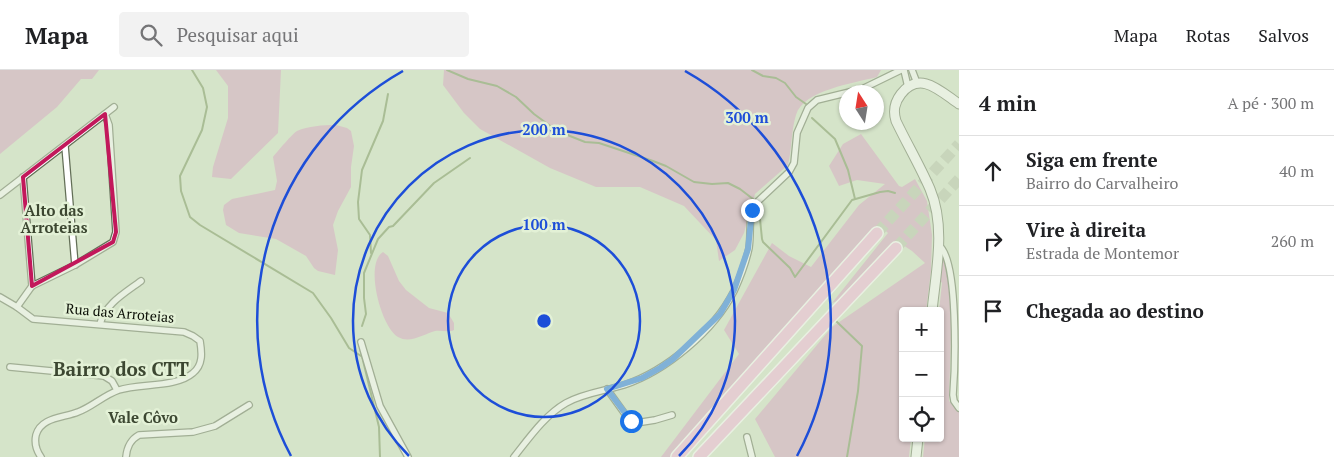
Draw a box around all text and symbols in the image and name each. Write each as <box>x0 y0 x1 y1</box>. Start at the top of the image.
search box <box>119 12 469 57</box>
text: Mapa <box>25 19 89 51</box>
icon: search <box>137 21 165 49</box>
text: Pesquisar aqui <box>177 22 299 47</box>
text: Mapa <box>1114 23 1158 47</box>
text: Rotas <box>1186 23 1230 47</box>
text: Salvos <box>1258 23 1309 47</box>
north arrow <box>839 85 884 130</box>
text: 4 min <box>979 89 1036 117</box>
text: A pé · 300 m <box>1227 92 1314 114</box>
text: 300 m <box>725 107 769 127</box>
text: 200 m <box>522 119 566 139</box>
text: Siga em frente <box>1026 147 1158 172</box>
icon: ahead <box>979 157 1007 185</box>
text: 40 m <box>1279 160 1314 182</box>
text: Bairro do Carvalheiro <box>1026 172 1178 194</box>
route end <box>741 199 764 222</box>
district label: Alto das Arroteias <box>21 200 88 237</box>
text: 100 m <box>522 214 566 234</box>
text: Vire à direita <box>1026 217 1146 242</box>
icon: right <box>979 227 1007 255</box>
text: 260 m <box>1271 230 1314 252</box>
text: Estrada de Montemor <box>1026 242 1179 264</box>
icon: arrive <box>979 297 1007 325</box>
street label: Rua das Arroteias <box>65 298 175 327</box>
text: Chegada ao destino <box>1026 298 1204 323</box>
map controls <box>899 307 944 442</box>
button: + <box>899 307 944 352</box>
centre of rings <box>535 312 553 330</box>
button: − <box>899 352 944 397</box>
district label: Bairro dos CTT <box>53 356 189 381</box>
button: locate <box>899 397 944 442</box>
district label: Vale Côvo <box>108 407 178 427</box>
route start <box>620 410 643 433</box>

